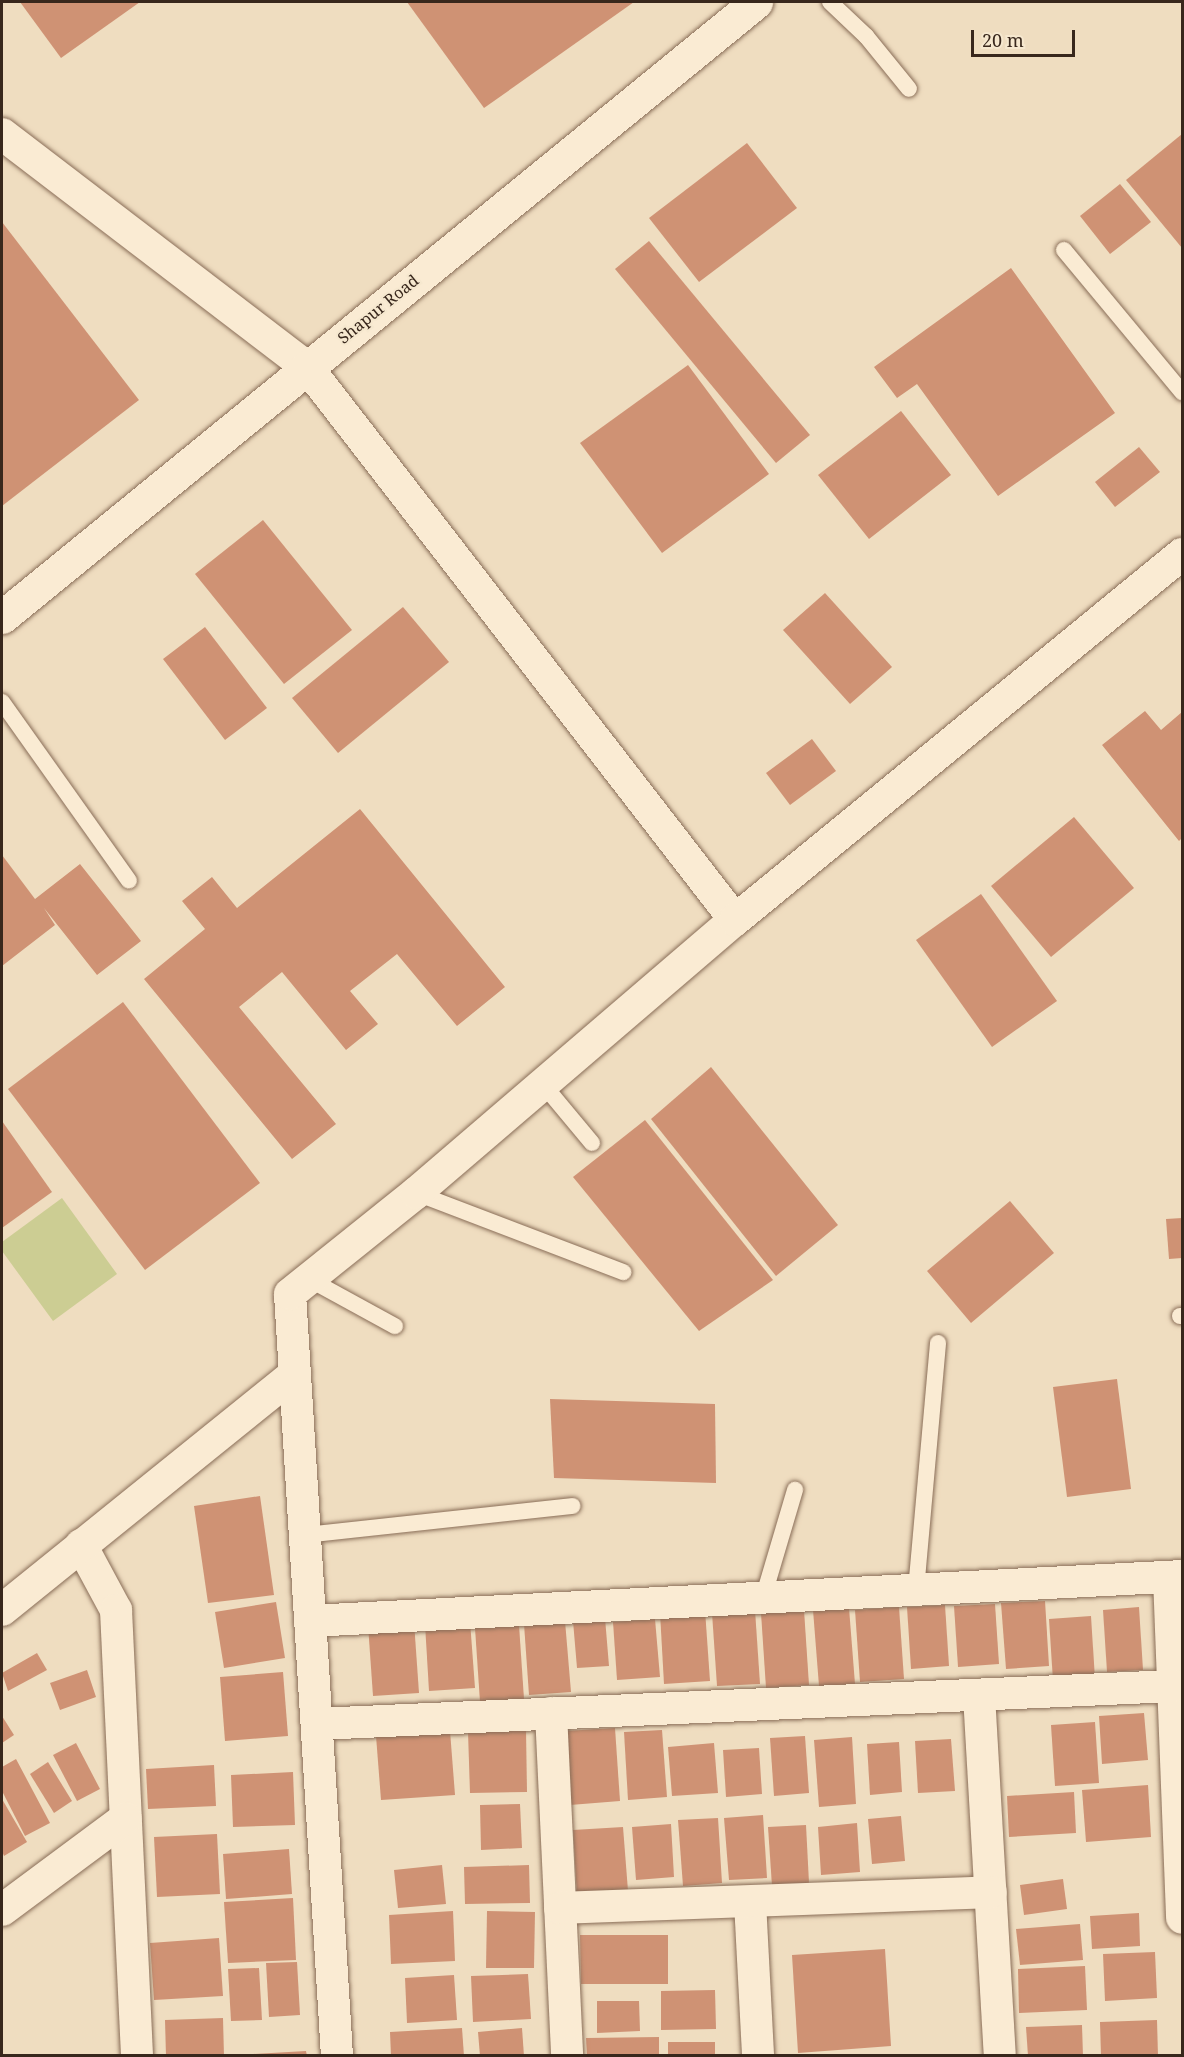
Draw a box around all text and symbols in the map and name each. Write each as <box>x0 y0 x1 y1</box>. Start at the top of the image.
scale bar <box>974 18 1078 56</box>
text: 20 m <box>982 28 1024 52</box>
street label: Shapur Road <box>334 271 422 347</box>

